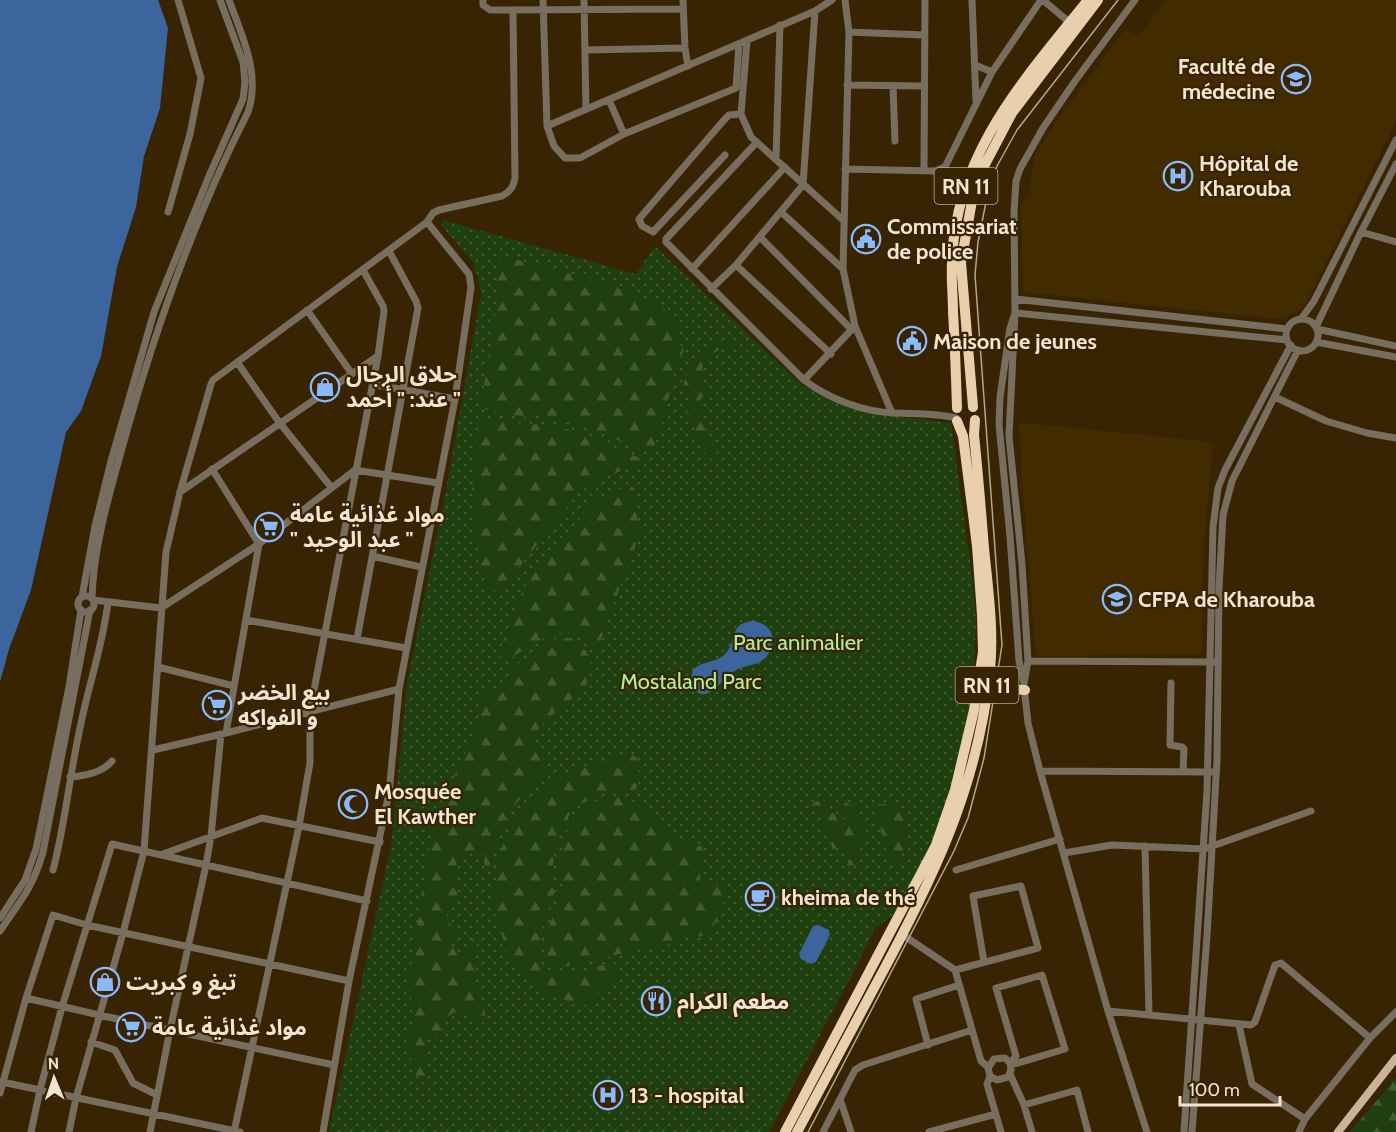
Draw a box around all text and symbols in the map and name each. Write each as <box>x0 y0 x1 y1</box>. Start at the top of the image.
place label: Faculté de médecine <box>1178 53 1275 105</box>
school or university icon: Faculté de médecine <box>1280 63 1312 95</box>
place label: Hôpital de Kharouba <box>1199 150 1298 202</box>
hospital icon: Hôpital de Kharouba <box>1162 160 1194 192</box>
road number: RN 11 <box>934 168 998 204</box>
place label: Commissariat de police <box>887 213 1017 265</box>
public building icon: Commissariat de police <box>850 223 882 255</box>
public building icon: Maison de jeunes <box>896 325 928 357</box>
place label: Maison de jeunes <box>933 328 1097 355</box>
place label: حلاق الرجال عند: " أحمد " <box>346 361 461 413</box>
shop icon: حلاق الرجال عند: " أحمد " <box>309 371 341 403</box>
place label: مواد غذائية عامة " عبد الوحيد " <box>290 501 445 553</box>
supermarket icon: مواد غذائية عامة " عبد الوحيد " <box>253 511 285 543</box>
school or university icon: CFPA de Kharouba <box>1101 583 1133 615</box>
place label: CFPA de Kharouba <box>1138 586 1315 613</box>
park label: Parc animalier <box>733 629 863 656</box>
road number: RN 11 <box>956 667 1018 703</box>
park label: Mostaland Parc <box>620 668 762 695</box>
place label: بيع الخضر و الفواكه <box>237 679 330 731</box>
supermarket icon: بيع الخضر و الفواكه <box>201 689 233 721</box>
place label: Mosquée El Kawther <box>374 778 477 830</box>
mosque icon: Mosquée El Kawther <box>337 788 369 820</box>
cafe icon: kheima de thé <box>744 881 776 913</box>
place label: kheima de thé <box>781 884 915 911</box>
shop icon: تبغ و كبريت <box>89 966 121 998</box>
place label: تبغ و كبريت <box>126 969 237 999</box>
restaurant icon: مطعم الكرام <box>640 985 672 1017</box>
place label: مطعم الكرام <box>677 988 789 1018</box>
supermarket icon: مواد غذائية عامة <box>115 1011 147 1043</box>
place label: مواد غذائية عامة <box>152 1014 307 1041</box>
north arrow <box>24 1048 84 1108</box>
text: N <box>48 1054 59 1073</box>
scale bar <box>1180 1069 1280 1107</box>
hospital icon: 13 - hospital <box>592 1079 624 1111</box>
text: 100 m <box>1189 1079 1240 1101</box>
place label: 13 - hospital <box>629 1082 744 1109</box>

